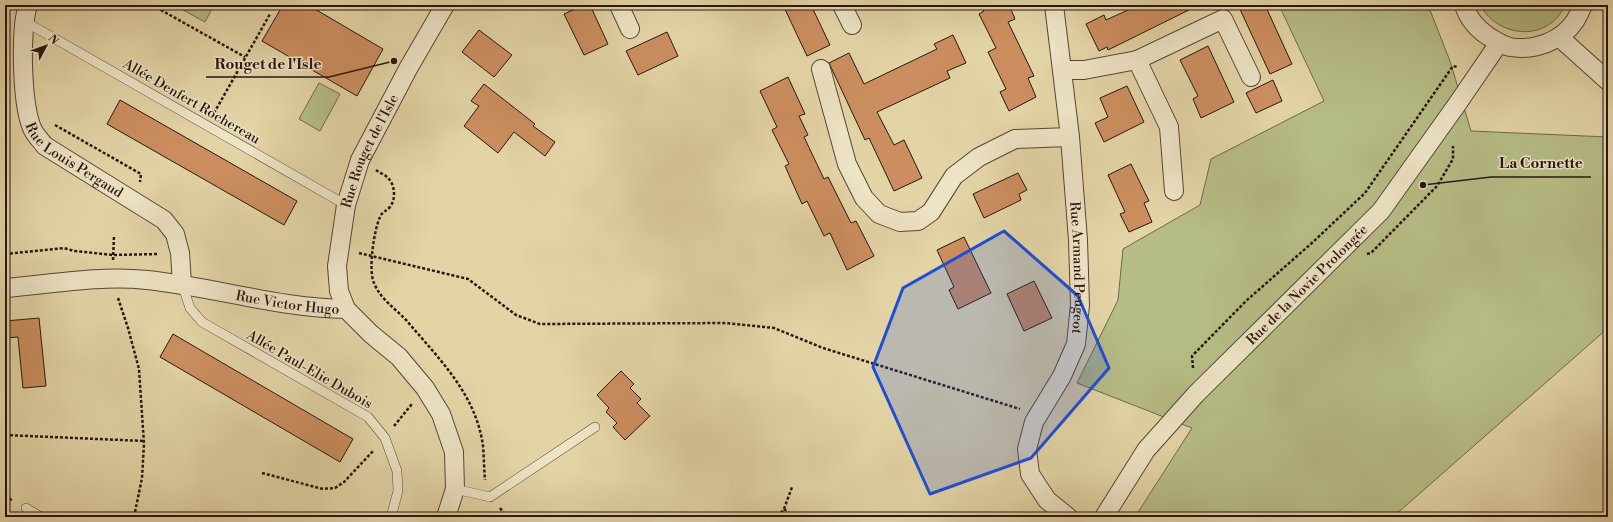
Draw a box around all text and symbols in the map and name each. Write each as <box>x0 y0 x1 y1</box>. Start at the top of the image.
north arrow <box>26 26 66 66</box>
text: N <box>45 32 61 48</box>
callout: Rouget de l'Isle <box>206 50 329 77</box>
street label: Allée Denfert Rochereau <box>119 55 263 148</box>
text: Rouget de l'Isle <box>215 55 321 74</box>
street label: Rue Rouget de l'Isle <box>338 91 403 210</box>
street label: Rue Louis Pergaud <box>21 120 126 202</box>
callout: La Cornette <box>1491 150 1591 177</box>
text: La Cornette <box>1499 154 1583 173</box>
street label: Rue Armand Peugeot <box>1065 201 1088 335</box>
street label: Rue de la Novie Prolongée <box>1243 221 1372 349</box>
street label: Rue Victor Hugo <box>234 287 340 319</box>
street label: Allée Paul-Elie Dubois <box>242 326 376 413</box>

